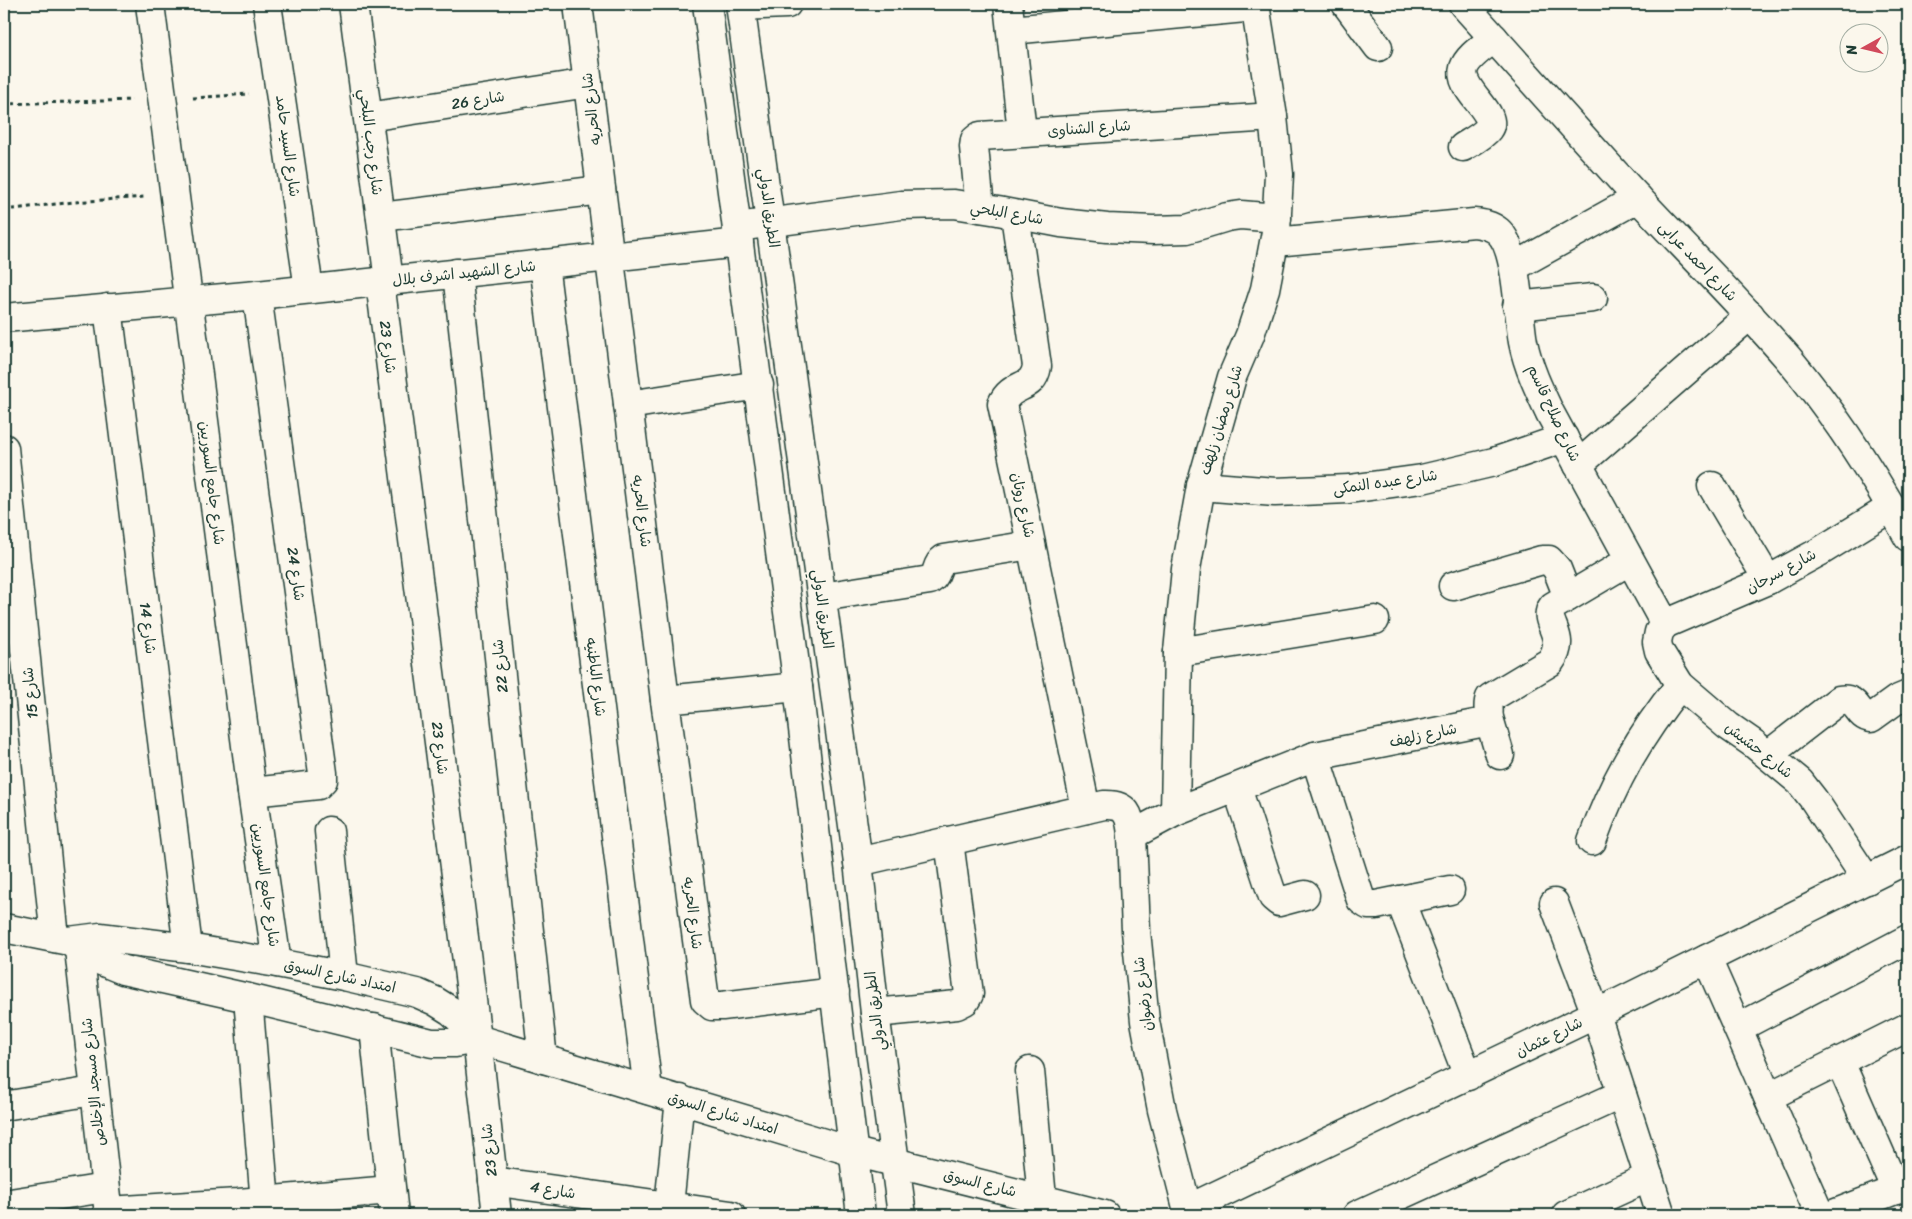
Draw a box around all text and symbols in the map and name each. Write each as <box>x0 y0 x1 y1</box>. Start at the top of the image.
north arrow <box>1840 22 1890 72</box>
text: N <box>1839 43 1865 57</box>
street label: شارع الحريه <box>574 71 608 147</box>
street label: شارع 26 <box>450 83 506 117</box>
street label: شارع رجب البلحي <box>352 87 390 197</box>
street label: شارع السيد حامد <box>268 93 308 199</box>
street label: شارع الشناوى <box>1046 112 1132 144</box>
street label: الطريق الدولي <box>751 166 787 250</box>
street label: شارع البلحي <box>968 194 1046 232</box>
street label: شارع احمد عرابى <box>1652 214 1744 308</box>
street label: شارع الشهيد اشرف بلال <box>391 253 537 293</box>
street label: شارع 23 <box>372 319 404 375</box>
street label: شارع صلاح قاسم <box>1520 360 1588 466</box>
street label: شارع رمضان زلهف <box>1192 362 1250 478</box>
street label: شارع جامع السوريين <box>191 420 233 546</box>
street label: شارع عبده النمكى <box>1331 462 1439 502</box>
street label: شارع روتان <box>1003 470 1043 540</box>
street label: شارع الحريه <box>625 473 659 549</box>
street label: شارع سرحان <box>1741 542 1821 600</box>
street label: شارع 24 <box>279 545 313 603</box>
street label: الطريق الدولي <box>805 567 841 651</box>
street label: شارع 14 <box>132 601 164 655</box>
street label: شارع الباطنيه <box>578 636 614 718</box>
street label: شارع 22 <box>484 638 516 694</box>
street label: شارع 15 <box>14 666 46 720</box>
street label: شارع زلهف <box>1387 715 1459 755</box>
street label: شارع حشيش <box>1719 715 1799 785</box>
street label: شارع 23 <box>424 720 456 776</box>
street label: شارع جامع السوريين <box>244 821 288 949</box>
street label: شارع الحريه <box>676 875 710 951</box>
street label: امتداد شارع السوق <box>282 951 398 1001</box>
street label: شارع رضوان <box>1126 955 1160 1033</box>
street label: الطريق الدولي <box>857 970 893 1052</box>
street label: شارع عثمان <box>1511 1010 1587 1064</box>
street label: شارع مسجد الإخلاص <box>73 1016 113 1148</box>
street label: امتداد شارع السوق <box>665 1084 781 1142</box>
street label: شارع 23 <box>473 1122 505 1178</box>
street label: شارع السوق <box>941 1161 1019 1205</box>
street label: شارع 4 <box>528 1174 578 1206</box>

